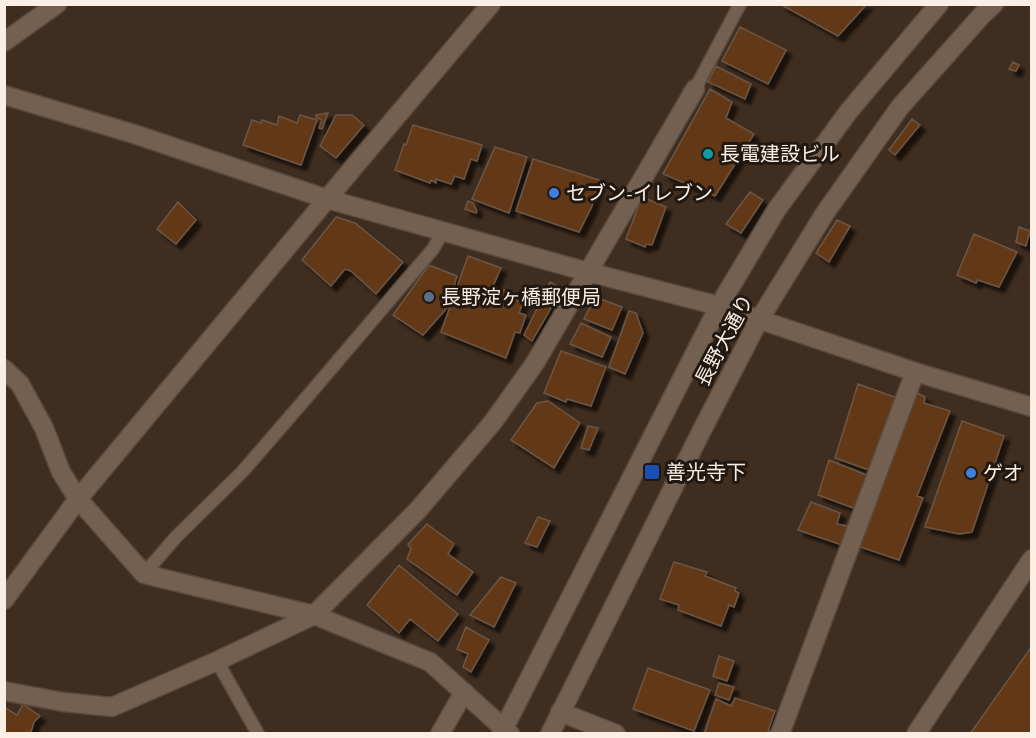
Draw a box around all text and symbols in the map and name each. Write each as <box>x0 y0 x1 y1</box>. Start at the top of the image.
place label: 長電建設ビル <box>720 142 840 166</box>
marker: 長電建設ビル <box>701 147 715 161</box>
place label: セブン-イレブン <box>566 181 713 205</box>
marker: セブン-イレブン <box>547 186 561 200</box>
place label: 長野淀ヶ橋郵便局 <box>441 285 601 309</box>
marker: 長野淀ヶ橋郵便局 <box>422 290 436 304</box>
street label: 長野大通り <box>690 290 758 390</box>
place label: 善光寺下 <box>666 460 746 484</box>
place label: ゲオ <box>983 461 1023 485</box>
marker: 善光寺下 <box>643 463 661 481</box>
marker: ゲオ <box>964 466 978 480</box>

